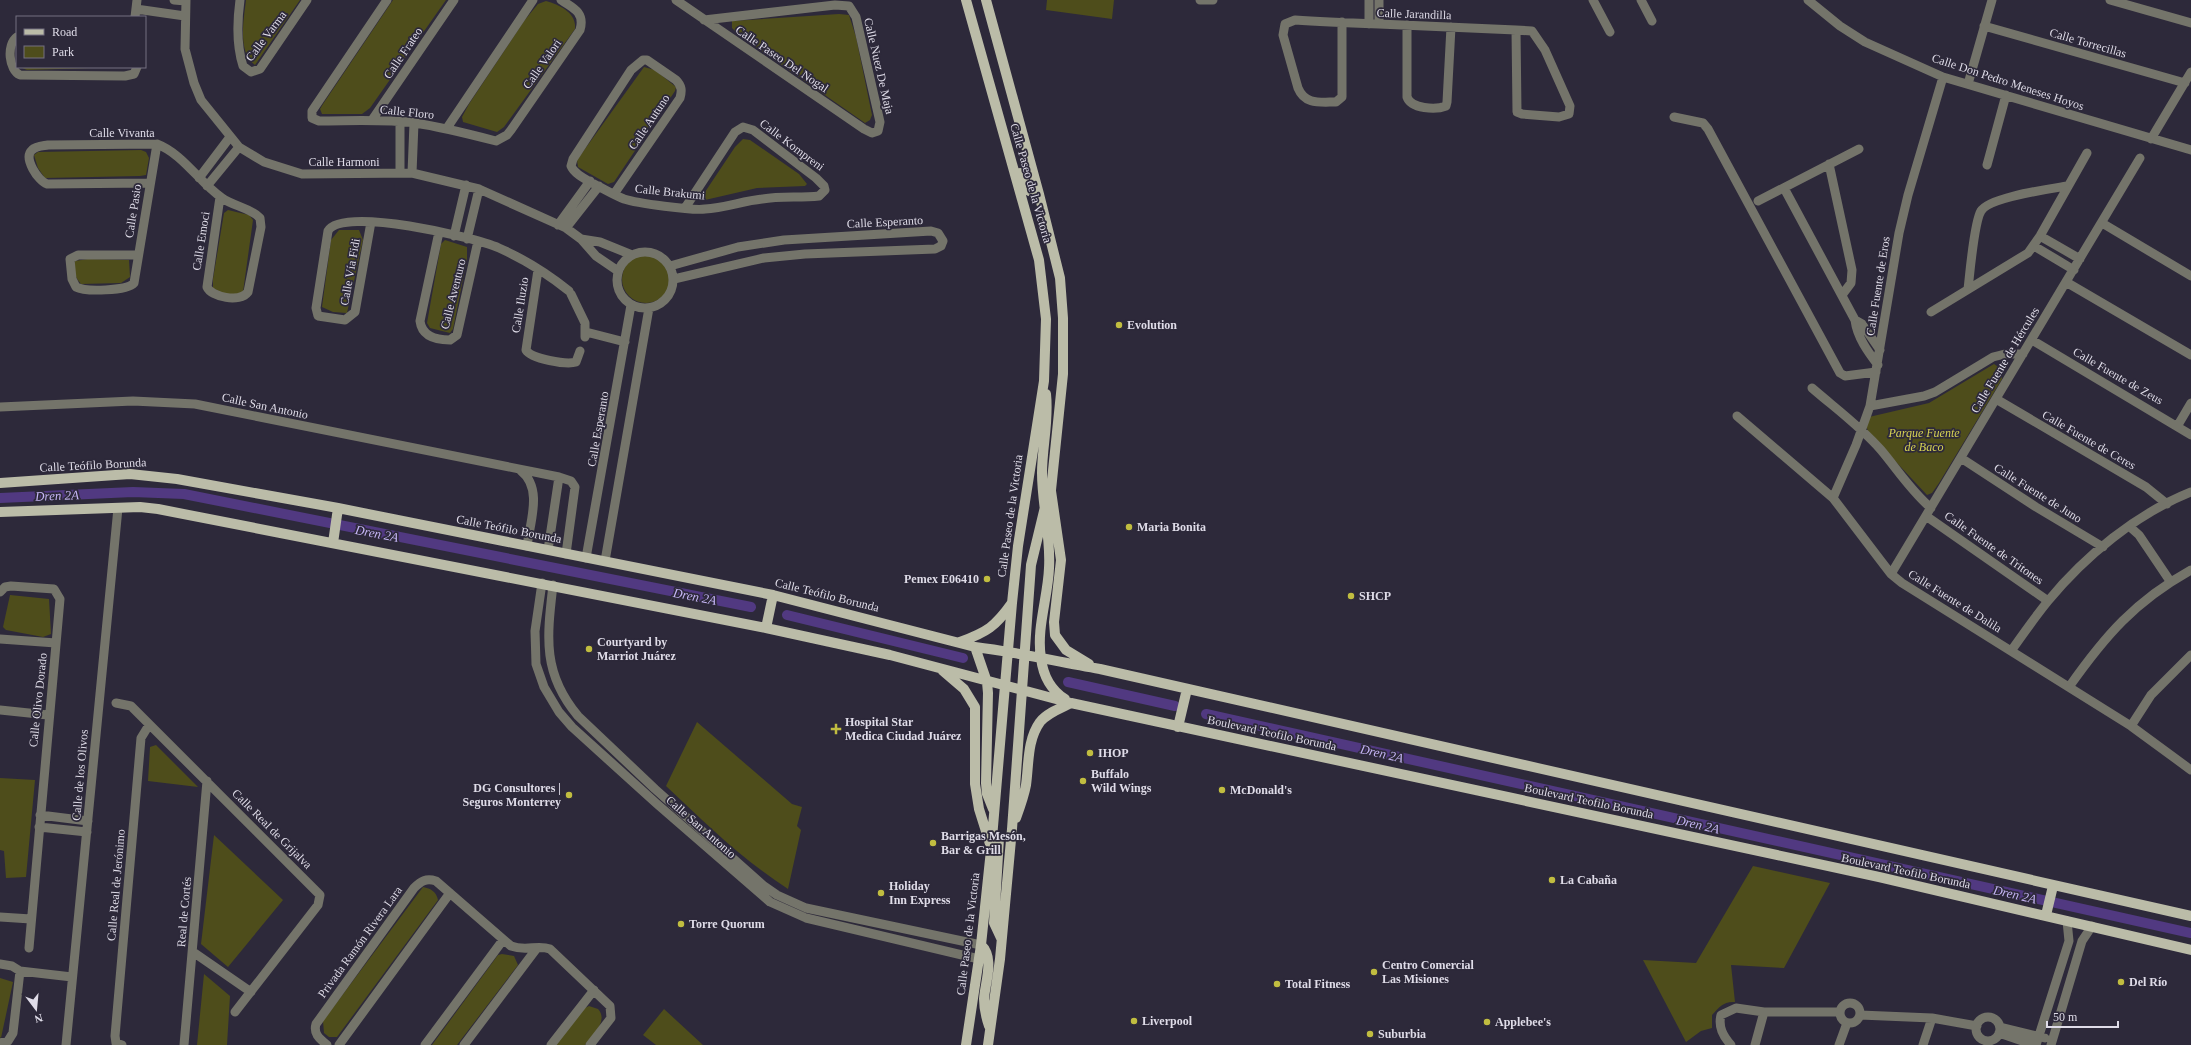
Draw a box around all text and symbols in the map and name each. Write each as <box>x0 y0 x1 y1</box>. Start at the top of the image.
street label: Calle Jarandilla <box>1376 6 1452 22</box>
street label: Calle Varma <box>243 8 290 64</box>
legend <box>16 16 146 68</box>
street label: Calle Nuez De Maja <box>861 17 897 116</box>
street label: Calle Paseo Del Nogal <box>733 23 832 96</box>
text: Road <box>52 25 77 39</box>
street label: Calle Frateo <box>381 25 425 81</box>
street label: Calle Torrecillas <box>2048 25 2128 61</box>
street label: Calle Valori <box>520 36 565 92</box>
text: Park <box>52 45 74 59</box>
street label: Calle Don Pedro Meneses Hoyos <box>1930 51 2086 113</box>
street label: Calle Autuno <box>625 92 673 152</box>
street label: Calle Floro <box>379 102 435 122</box>
street label: Calle Kompreni <box>757 116 827 174</box>
street label: Calle Paseo de la Victoria <box>1007 122 1055 245</box>
street label: Calle Vivanta <box>89 126 155 140</box>
street label: Calle Harmoni <box>309 155 380 169</box>
street label: Calle Brakumi <box>634 181 706 203</box>
street label: Calle Pasio <box>122 183 144 239</box>
street label: Calle Emoci <box>189 210 213 272</box>
street label: Calle Esperanto <box>847 213 923 231</box>
street label: Calle Fuente de Eros <box>1863 235 1893 337</box>
street label: Calle Vía Fidi <box>337 237 363 307</box>
street label: Calle Aventuro <box>437 257 469 331</box>
street label: Calle Iluzio <box>509 276 531 334</box>
street label: Calle Fuente de Hércules <box>1968 304 2042 415</box>
place label: Evolution <box>1127 318 1177 332</box>
marker: Evolution <box>1114 320 1124 330</box>
street label: Calle Fuente de Zeus <box>2070 345 2166 408</box>
street label: Calle San Antonio <box>221 390 309 422</box>
street label: Calle Esperanto <box>584 390 612 468</box>
street label: Calle Fuente de Ceres <box>2040 408 2139 473</box>
park label: Parque Fuente de Baco <box>1887 426 1960 454</box>
street label: Calle Paseo de la Victoria <box>994 453 1026 578</box>
street label: Calle Teófilo Borunda <box>39 455 147 475</box>
street label: Calle Fuente de Juno <box>1991 460 2085 526</box>
water label: Dren 2A <box>34 487 79 504</box>
street label: Calle Fuente de Tritones <box>1942 509 2046 588</box>
street label: Calle Teófilo Borunda <box>455 512 563 546</box>
place label: Maria Bonita <box>1137 520 1206 534</box>
water label: Dren 2A <box>353 522 400 545</box>
marker: Maria Bonita <box>1124 522 1134 532</box>
street label: Calle Fuente de Dalila <box>1906 567 2005 636</box>
place label: Pemex E06410 <box>904 572 979 586</box>
marker: Pemex E06410 <box>982 574 992 584</box>
street label: Calle Teófilo Borunda <box>773 575 881 615</box>
water label: Dren 2A <box>671 585 718 608</box>
place label: SHCP <box>1359 589 1391 603</box>
marker: SHCP <box>1346 591 1356 601</box>
place label: Courtyard by Marriot Juárez <box>597 635 676 663</box>
marker: Courtyard by Marriot Juárez <box>584 644 594 654</box>
street label: Calle Olivo Dorado <box>26 652 50 748</box>
street label: Boulevard Teofilo Borunda <box>1206 712 1338 754</box>
place label: Hospital Star Medica Ciudad Juárez <box>845 715 962 743</box>
marker: Hospital Star Medica Ciudad Juárez <box>830 723 842 735</box>
street label: Calle de los Olivos <box>69 728 91 821</box>
water label: Dren 2A <box>1358 741 1405 766</box>
place label: IHOP <box>1098 746 1129 760</box>
marker: IHOP <box>1085 748 1095 758</box>
place label: Buffalo Wild Wings <box>1091 767 1152 795</box>
marker: Buffalo Wild Wings <box>1078 776 1088 786</box>
street label: Boulevard Teofilo Borunda <box>1523 780 1655 822</box>
place label: DG Consultores | Seguros Monterrey <box>462 781 561 809</box>
place label: McDonald's <box>1230 783 1292 797</box>
marker: McDonald's <box>1217 785 1227 795</box>
street label: Calle Real de Grijalva <box>229 786 315 872</box>
marker: DG Consultores | Seguros Monterrey <box>564 790 574 800</box>
street label: Calle San Antonio <box>663 793 739 861</box>
water label: Dren 2A <box>1674 812 1721 837</box>
street label: Calle Real de Jerónimo <box>104 828 128 942</box>
place label: Barrigas Mesón, Bar & Grill <box>941 829 1026 857</box>
marker: Barrigas Mesón, Bar & Grill <box>928 838 938 848</box>
street label: Boulevard Teofilo Borunda <box>1840 850 1972 892</box>
street label: Calle Paseo de la Victoria <box>954 871 983 996</box>
place label: La Cabaña <box>1560 873 1617 887</box>
marker: La Cabaña <box>1547 875 1557 885</box>
street label: Real de Cortés <box>174 876 194 948</box>
place label: Holiday Inn Express <box>889 879 951 907</box>
water label: Dren 2A <box>1991 882 2038 907</box>
street label: Privada Ramón Rivera Lara <box>315 883 406 1000</box>
marker: Holiday Inn Express <box>876 888 886 898</box>
place label: Torre Quorum <box>689 917 765 931</box>
marker: Torre Quorum <box>676 919 686 929</box>
place label: Centro Comercial Las Misiones <box>1382 958 1475 986</box>
marker: Centro Comercial Las Misiones <box>1369 967 1379 977</box>
place label: Del Río <box>2129 975 2167 989</box>
place label: Total Fitness <box>1285 977 1351 991</box>
marker: Del Río <box>2116 977 2126 987</box>
marker: Total Fitness <box>1272 979 1282 989</box>
north arrow <box>16 989 56 1029</box>
scale bar <box>2047 1003 2118 1029</box>
text: 50 m <box>2053 1010 2078 1024</box>
text: N <box>33 1012 44 1025</box>
place label: Liverpool <box>1142 1014 1193 1028</box>
place label: Applebee's <box>1495 1015 1551 1029</box>
marker: Liverpool <box>1129 1016 1139 1026</box>
marker: Applebee's <box>1482 1017 1492 1027</box>
place label: Suburbia <box>1378 1027 1426 1041</box>
marker: Suburbia <box>1365 1029 1375 1039</box>

